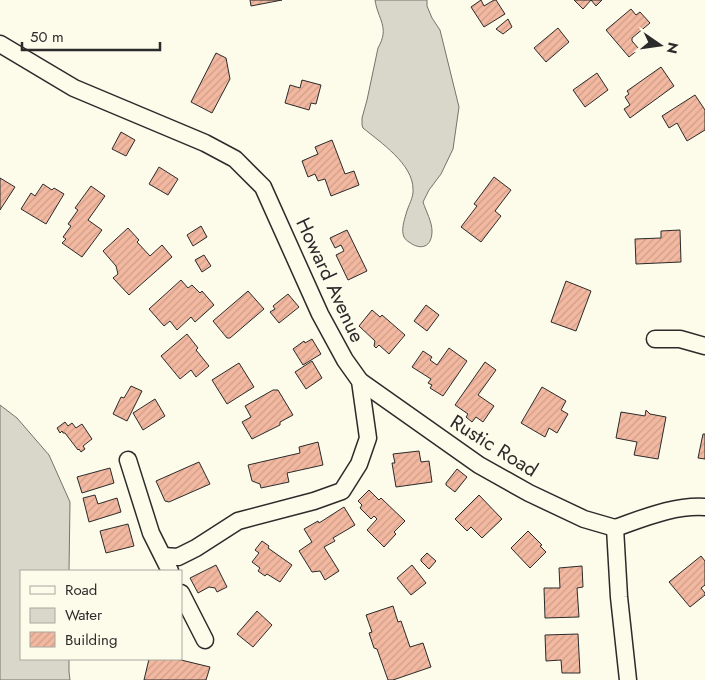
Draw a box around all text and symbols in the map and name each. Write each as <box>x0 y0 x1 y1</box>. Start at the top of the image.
scale bar <box>22 20 160 52</box>
north arrow <box>635 20 685 70</box>
text: 50 m <box>30 26 64 48</box>
text: N <box>662 40 684 56</box>
street label: Howard Avenue <box>288 213 372 347</box>
street label: Rustic Road <box>445 408 543 484</box>
legend <box>20 570 182 660</box>
text: Road <box>65 579 97 601</box>
text: Water <box>65 604 103 626</box>
text: Building <box>65 629 117 651</box>

